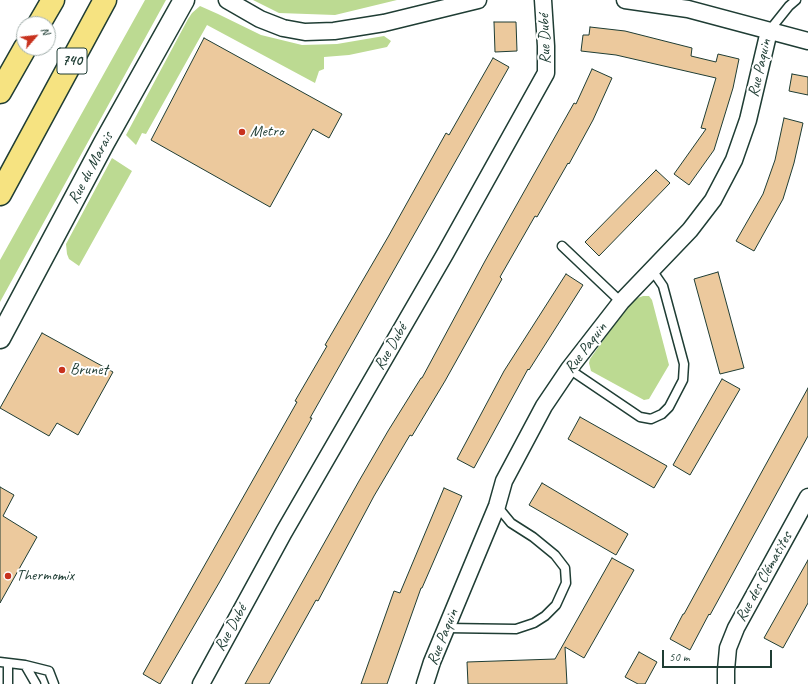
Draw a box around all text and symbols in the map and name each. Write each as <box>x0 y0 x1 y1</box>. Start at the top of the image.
street label: Rue Dubé <box>535 14 555 64</box>
north arrow <box>16 16 56 56</box>
text: N <box>38 25 53 37</box>
street label: Rue Paquin <box>744 37 776 99</box>
road number: 740 <box>57 48 87 74</box>
place label: Metro <box>250 122 283 142</box>
marker: Metro <box>237 127 247 137</box>
street label: Rue du Marais <box>64 129 118 207</box>
street label: Rue Paquin <box>561 319 611 377</box>
street label: Rue Dubé <box>370 320 412 374</box>
place label: Brunet <box>70 360 108 380</box>
marker: Brunet <box>57 365 67 375</box>
street label: Rue des Clématites <box>731 529 797 625</box>
place label: Thermomix <box>16 566 74 586</box>
marker: Thermomix <box>3 571 13 581</box>
street label: Rue Dubé <box>210 601 252 655</box>
street label: Rue Paquin <box>423 606 463 668</box>
scale bar <box>664 642 774 668</box>
text: 50 m <box>669 649 689 665</box>

